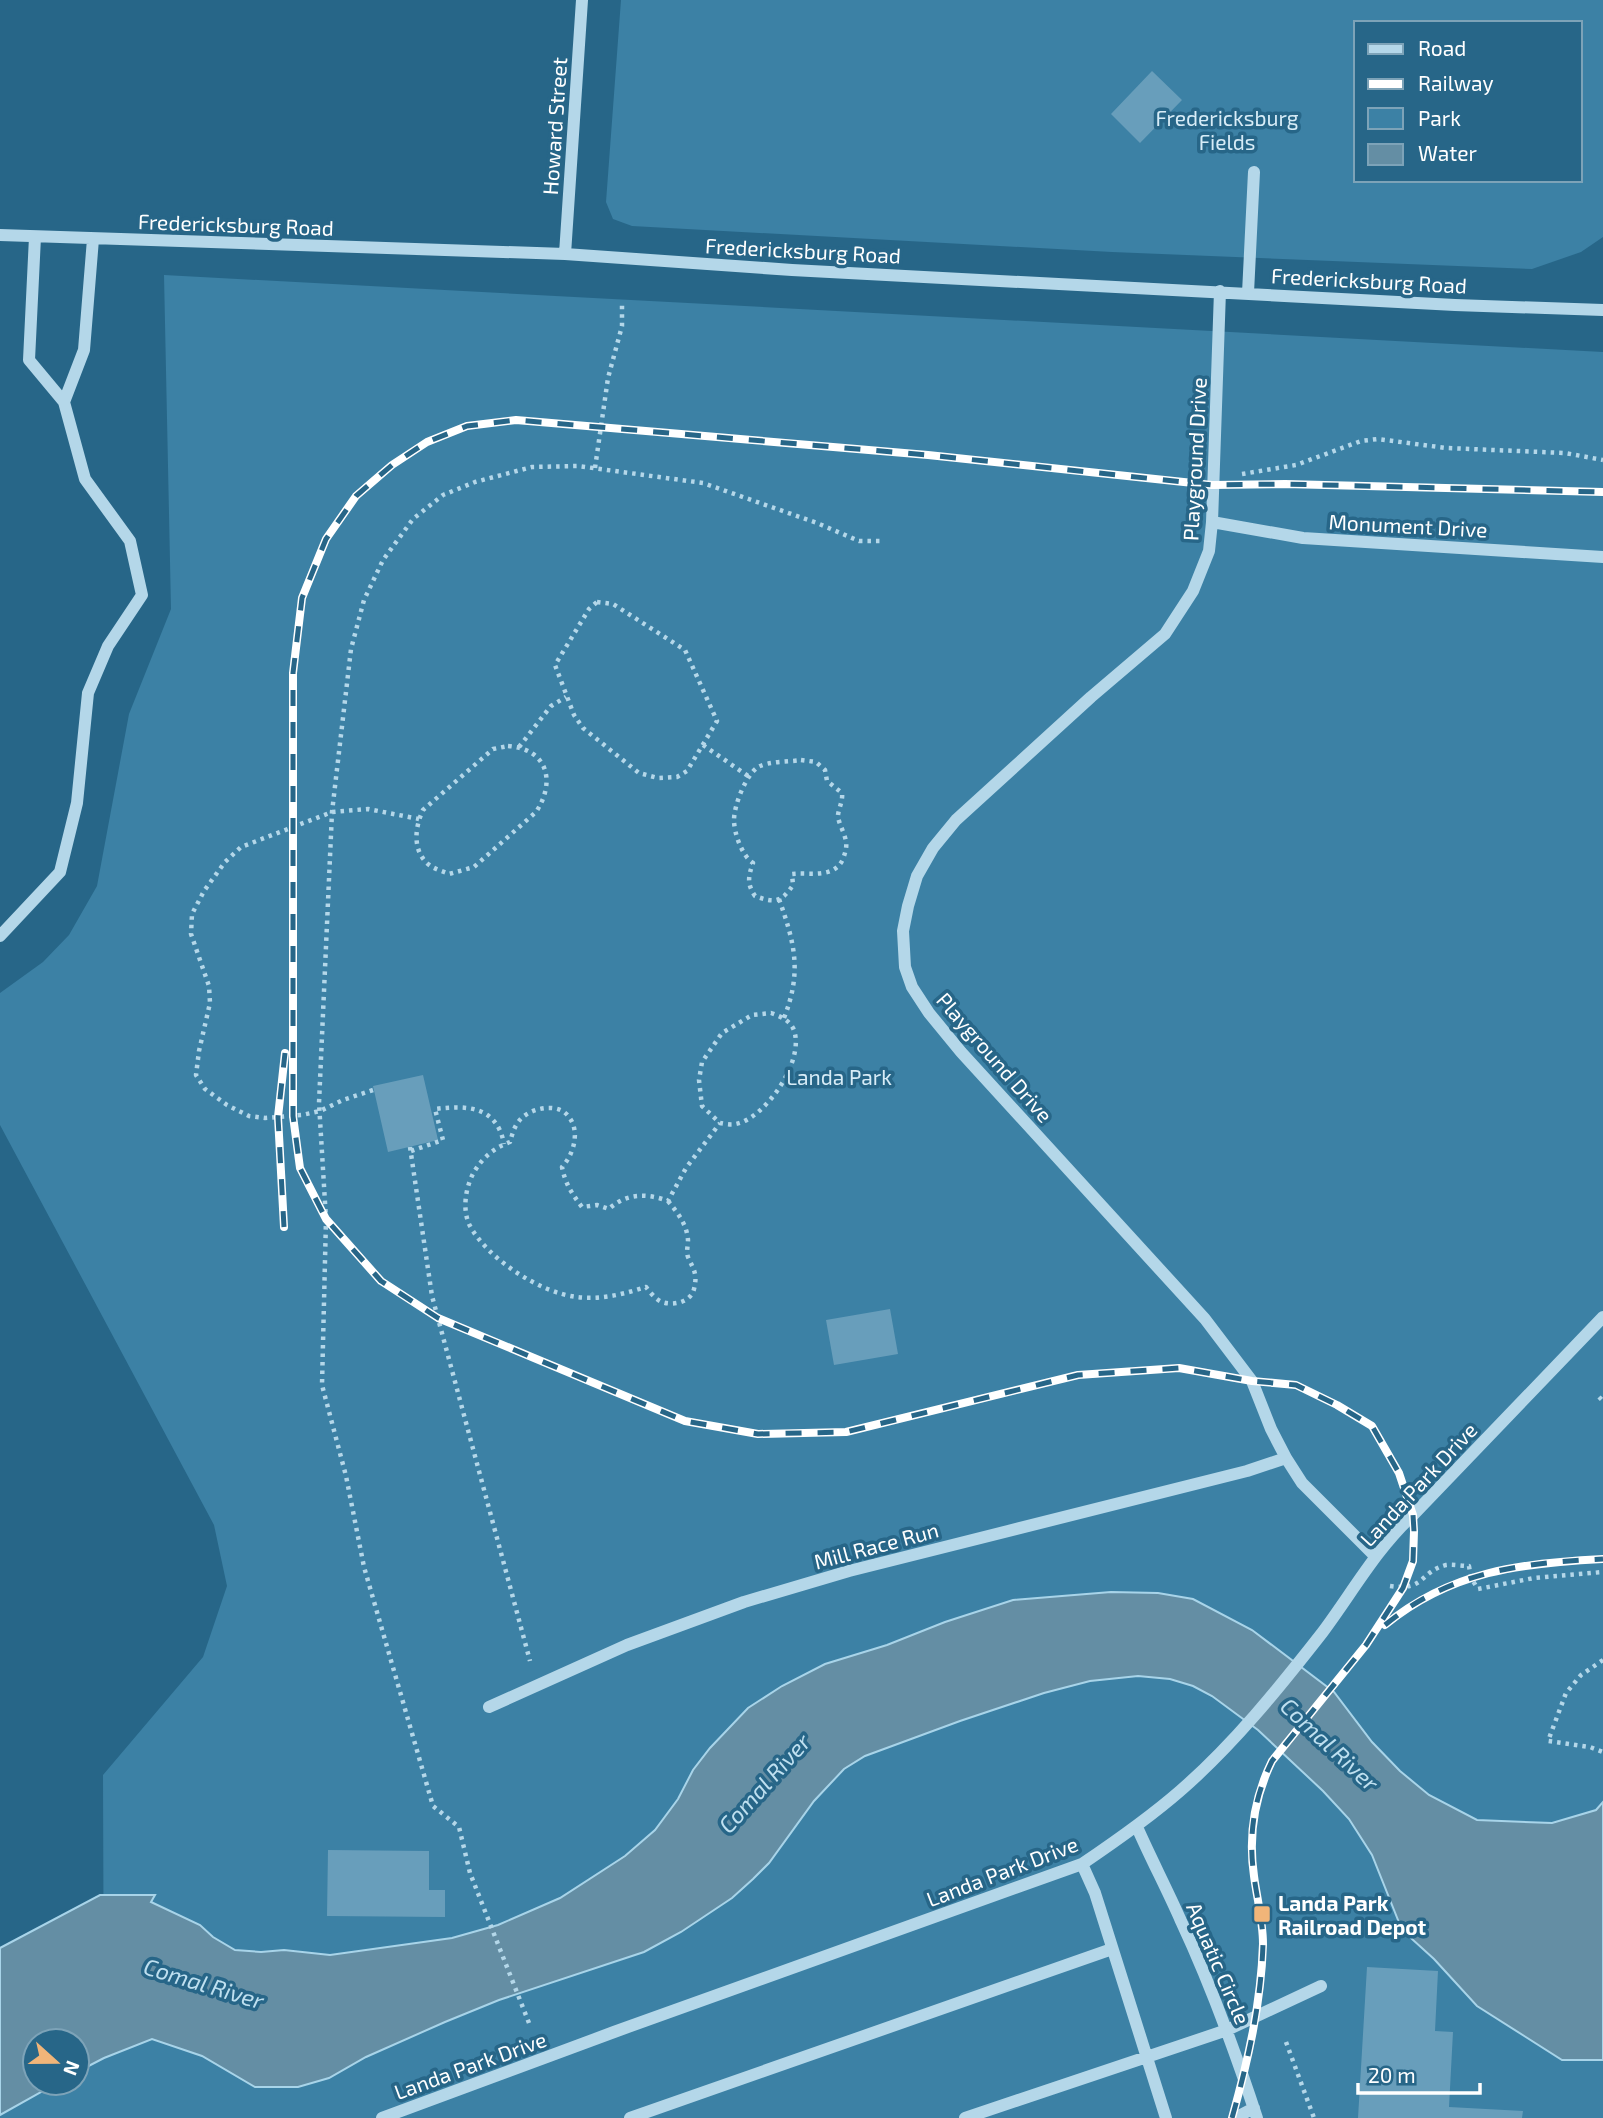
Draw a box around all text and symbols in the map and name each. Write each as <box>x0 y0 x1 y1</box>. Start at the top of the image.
legend <box>1354 21 1582 182</box>
text: Road <box>1418 35 1466 60</box>
street label: Howard Street <box>537 56 571 196</box>
text: Railway <box>1418 70 1494 95</box>
park label: Fredericksburg Fields <box>1156 105 1299 154</box>
text: Park <box>1418 105 1461 130</box>
text: Water <box>1418 140 1477 165</box>
street label: Fredericksburg Road <box>138 208 334 240</box>
street label: Fredericksburg Road <box>704 232 902 268</box>
street label: Fredericksburg Road <box>1270 262 1468 298</box>
street label: Playground Drive <box>1177 377 1211 541</box>
street label: Monument Drive <box>1328 508 1488 542</box>
street label: Playground Drive <box>932 987 1058 1127</box>
park label: Landa Park <box>786 1064 892 1089</box>
street label: Landa Park Drive <box>1354 1417 1482 1551</box>
street label: Mill Race Run <box>811 1516 941 1574</box>
water label: Comal River <box>1275 1691 1385 1797</box>
water label: Comal River <box>712 1727 816 1838</box>
street label: Landa Park Drive <box>923 1831 1081 1911</box>
place label: Landa Park Railroad Depot <box>1278 1890 1427 1939</box>
street label: Aquatic Circle <box>1182 1898 1256 2028</box>
marker: Landa Park Railroad Depot <box>1252 1904 1272 1924</box>
water label: Comal River <box>141 1951 268 2015</box>
street label: Landa Park Drive <box>391 2026 549 2104</box>
north arrow <box>21 2027 91 2097</box>
scale bar <box>1358 2052 1480 2096</box>
text: N <box>59 2058 86 2079</box>
text: 20 m <box>1368 2062 1416 2087</box>

